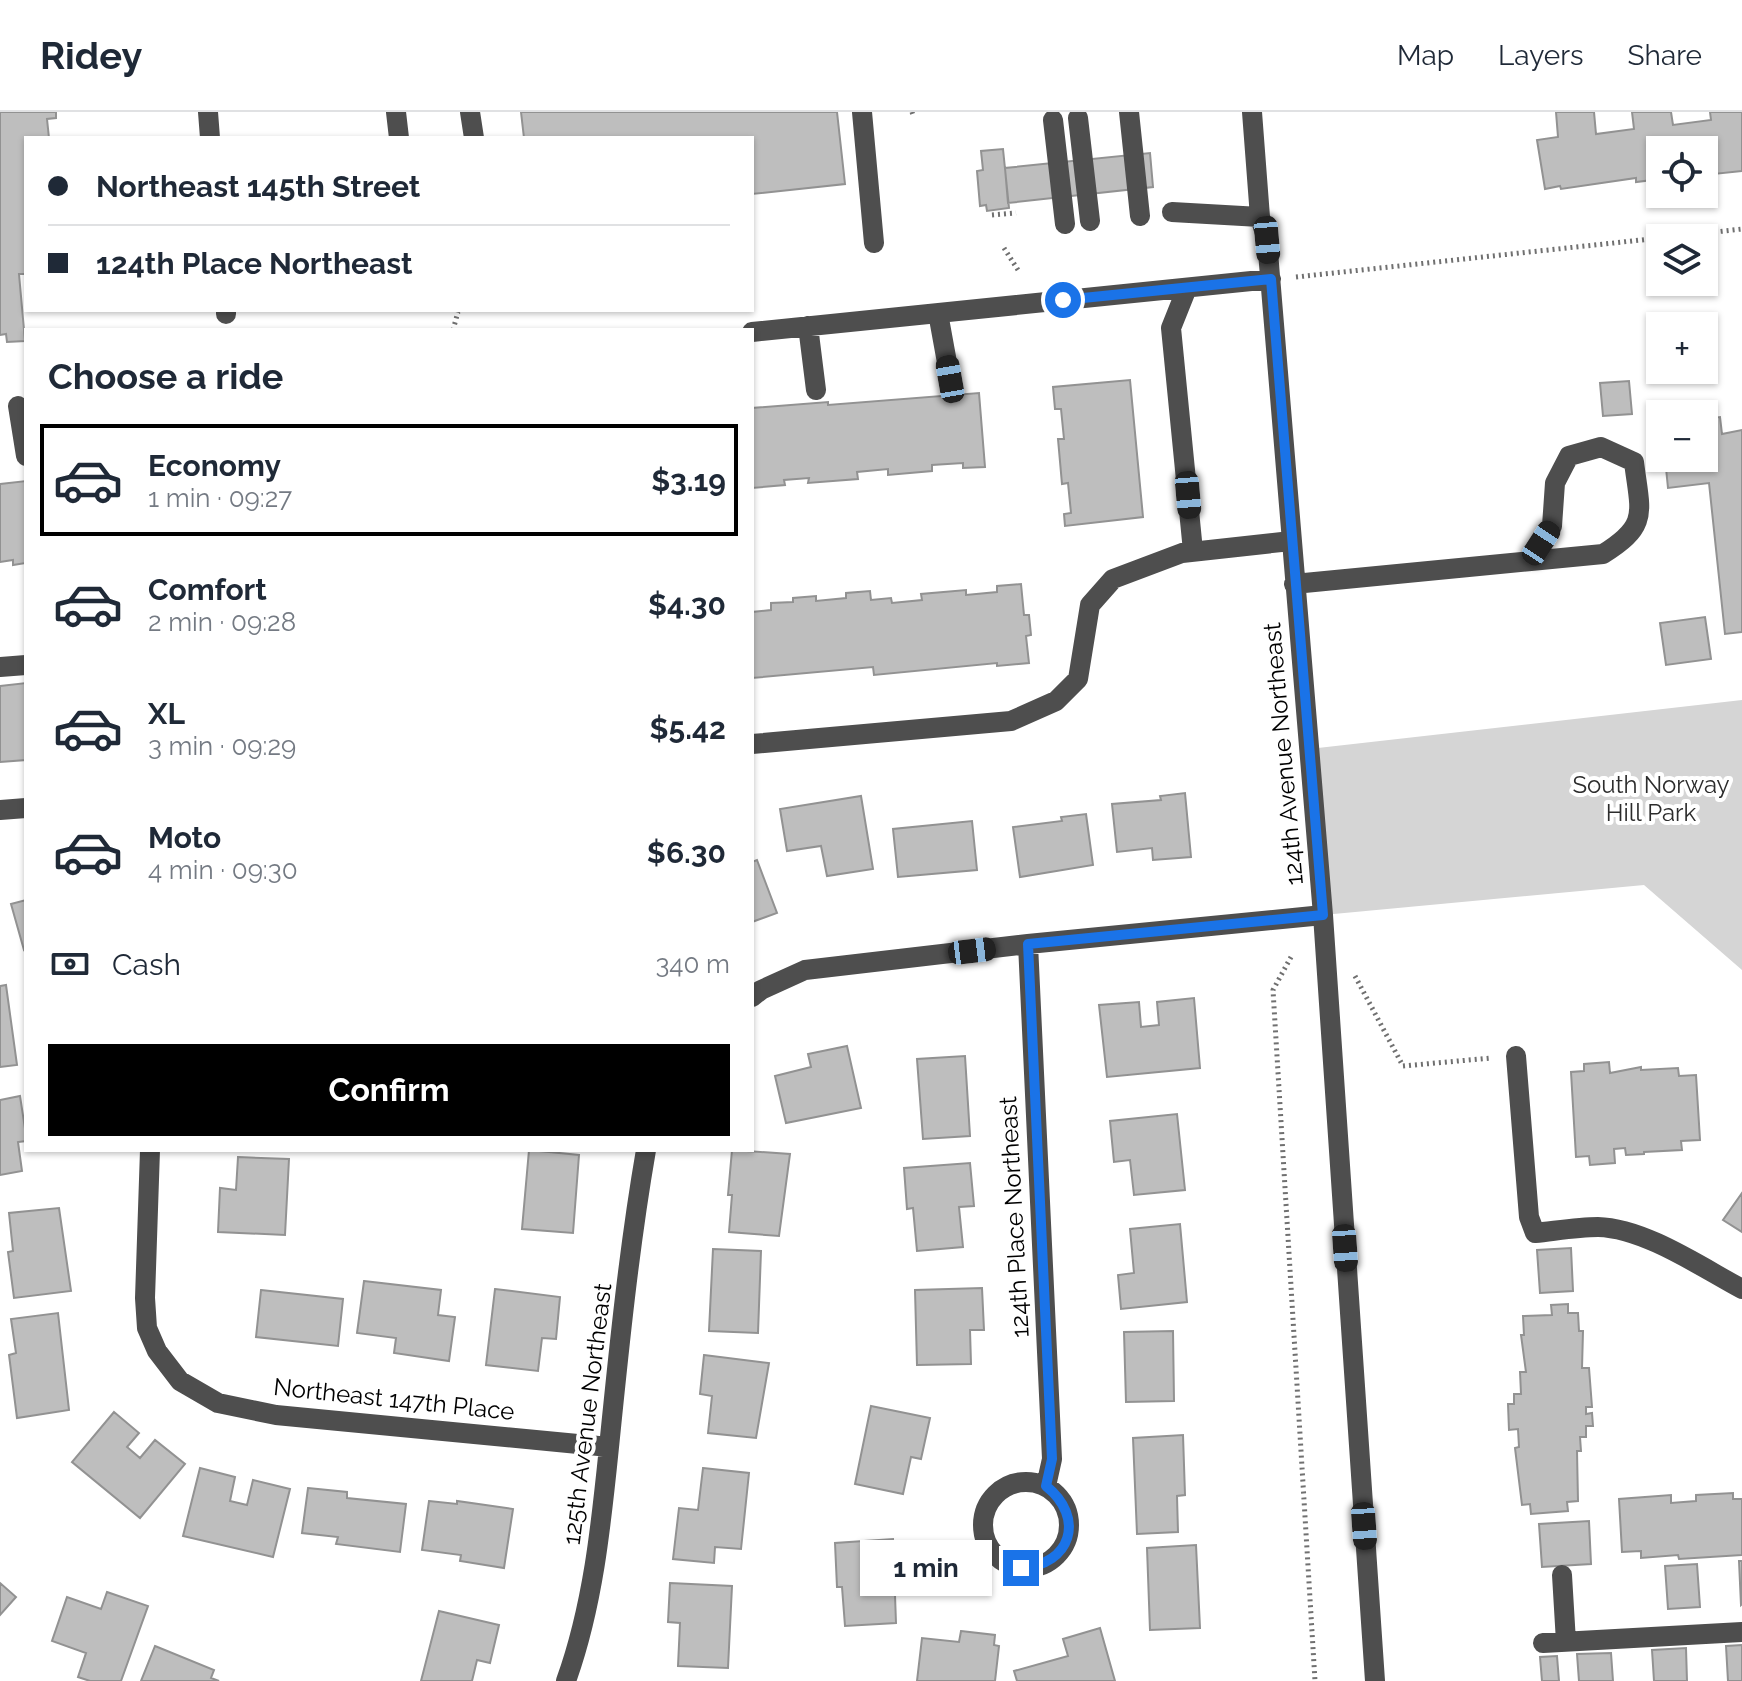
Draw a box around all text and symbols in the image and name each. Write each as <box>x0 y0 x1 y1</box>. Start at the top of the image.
text: Ridey <box>40 33 142 78</box>
text: Map <box>1397 39 1454 72</box>
text: Layers <box>1498 39 1584 72</box>
text: Share <box>1628 39 1702 72</box>
map controls <box>1646 136 1718 472</box>
button: locate <box>1646 136 1718 208</box>
text: Northeast 145th Street <box>96 169 420 204</box>
car <box>1253 215 1281 265</box>
button: layers <box>1646 224 1718 296</box>
text: 124th Place Northeast <box>96 246 413 281</box>
route start <box>1045 282 1081 318</box>
button: + <box>1646 312 1718 384</box>
car <box>934 353 966 405</box>
text: Choose a ride <box>48 355 283 397</box>
button: − <box>1646 400 1718 472</box>
icon: car <box>52 444 124 516</box>
text: Economy <box>148 448 281 483</box>
text: $3.19 <box>651 463 726 498</box>
car <box>1174 470 1202 520</box>
text: 1 min · 09:27 <box>148 483 292 513</box>
car <box>1518 516 1564 570</box>
icon: car <box>52 568 124 640</box>
text: Comfort <box>148 572 267 607</box>
text: $4.30 <box>648 587 726 622</box>
text: 2 min · 09:28 <box>148 607 296 637</box>
street label: 124th Avenue Northeast <box>1257 621 1309 887</box>
icon: car <box>52 692 124 764</box>
text: XL <box>148 696 185 731</box>
text: $5.42 <box>650 711 726 746</box>
text: 3 min · 09:29 <box>148 731 296 761</box>
park label: South Norway Hill Park <box>1572 770 1730 827</box>
icon: car <box>52 816 124 888</box>
text: Moto <box>148 820 221 855</box>
text: $6.30 <box>647 835 726 870</box>
text: 4 min · 09:30 <box>148 855 298 885</box>
car <box>947 936 997 966</box>
icon: cash <box>48 942 92 986</box>
text: Cash <box>112 947 181 982</box>
text: 340 m <box>655 949 730 979</box>
button: Confirm <box>48 1044 730 1136</box>
street label: 124th Place Northeast <box>993 1096 1035 1338</box>
car <box>1331 1223 1359 1273</box>
street label: 125th Avenue Northeast <box>557 1281 617 1547</box>
street label: Northeast 147th Place <box>272 1372 516 1426</box>
car <box>1350 1501 1378 1551</box>
callout: 1 min <box>861 1540 993 1596</box>
route end <box>1003 1550 1039 1586</box>
text: 1 min <box>893 1553 959 1583</box>

